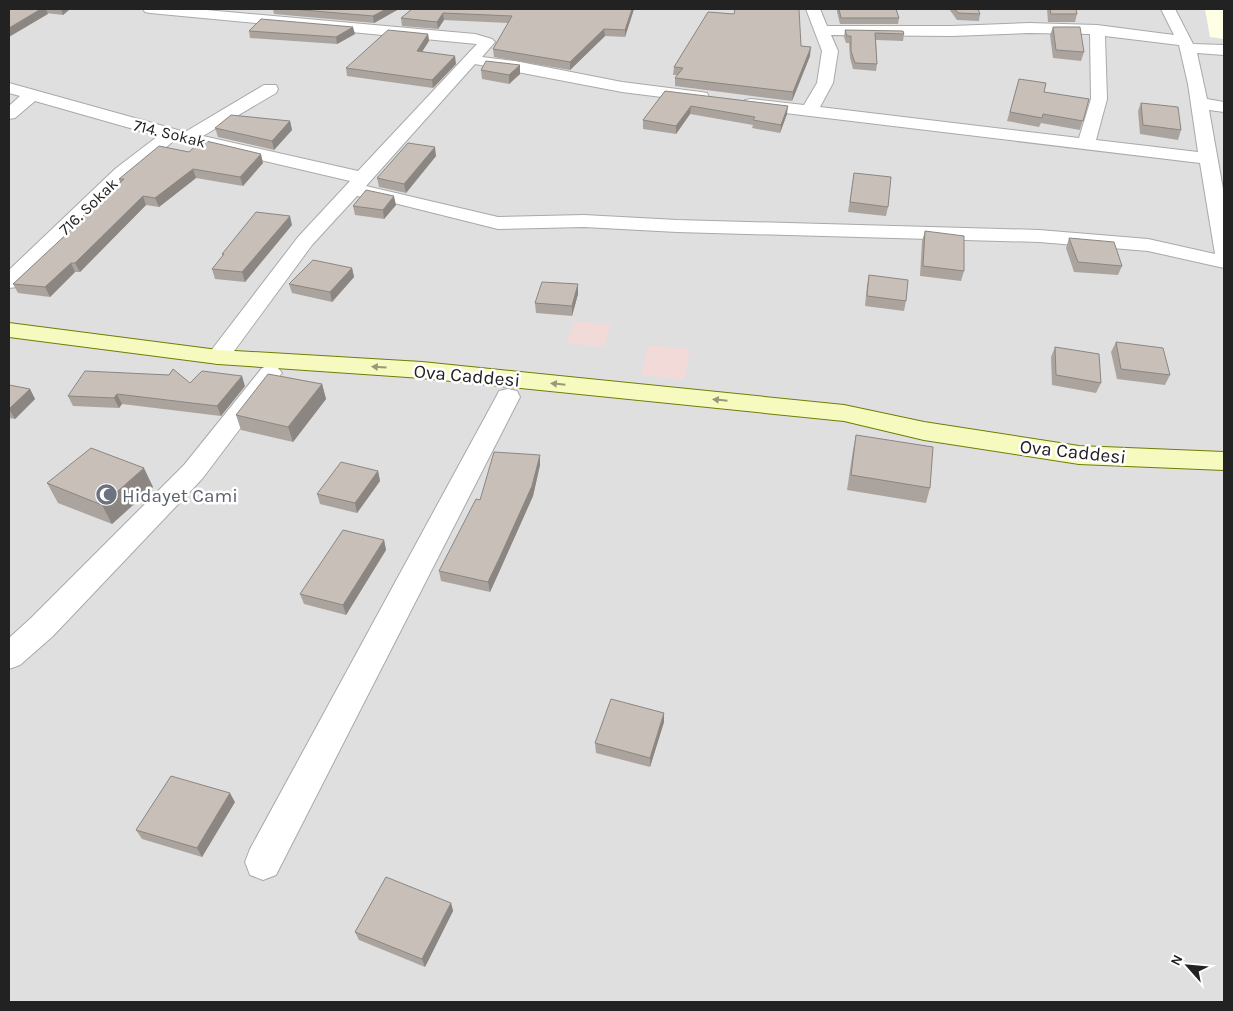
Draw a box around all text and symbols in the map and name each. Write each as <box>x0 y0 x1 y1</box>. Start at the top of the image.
street label: 714. Sokak <box>132 115 208 152</box>
street label: 716. Sokak <box>55 174 122 239</box>
street label: Ova Caddesi <box>413 360 521 392</box>
one-way arrow <box>371 363 387 371</box>
one-way arrow <box>550 380 566 388</box>
one-way arrow <box>712 396 728 404</box>
street label: Ova Caddesi <box>1019 435 1127 469</box>
mosque icon: Hidayet Cami <box>94 483 118 507</box>
place label: Hidayet Cami <box>122 485 238 507</box>
north arrow <box>1163 941 1213 991</box>
text: N <box>1167 952 1187 969</box>

